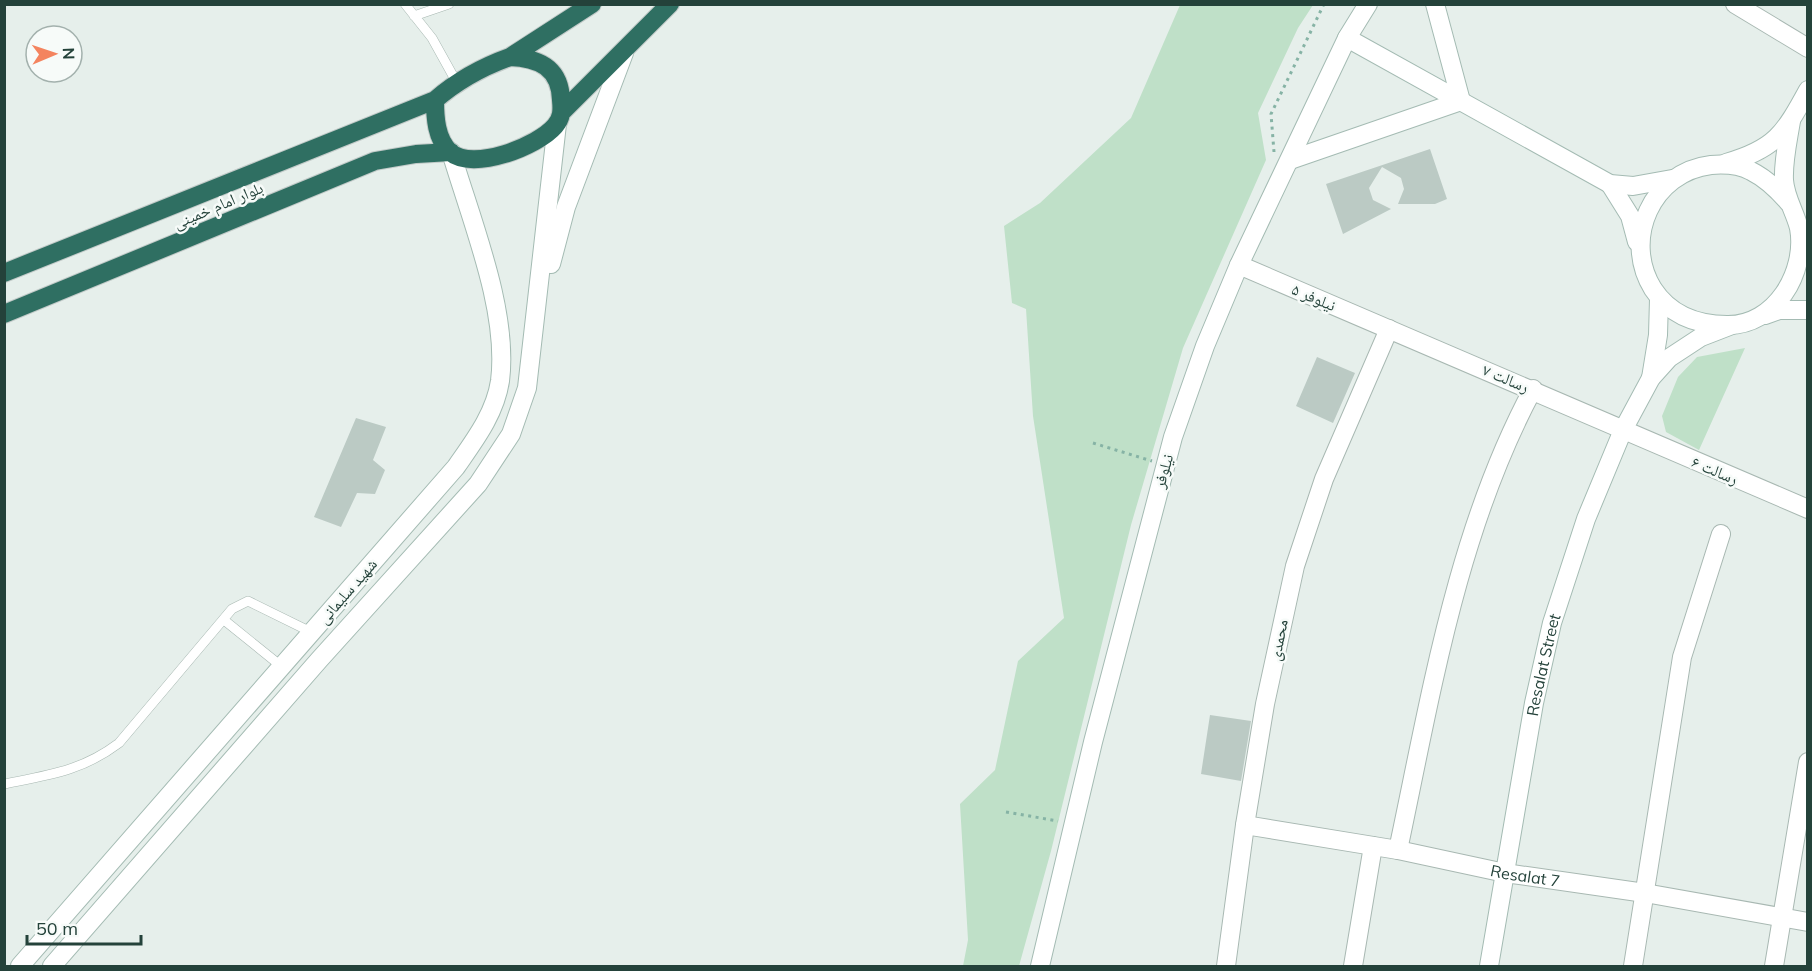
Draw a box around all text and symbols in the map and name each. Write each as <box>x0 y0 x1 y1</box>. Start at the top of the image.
north arrow <box>24 24 84 84</box>
text: N <box>59 47 79 60</box>
street label: بلوار امام خمینی <box>170 177 266 234</box>
street label: نیلوفر ۵ <box>1289 279 1339 315</box>
street label: رسالت ۷ <box>1480 359 1532 397</box>
street label: رسالت ۶ <box>1689 451 1741 489</box>
street label: نیلوفر <box>1148 452 1177 491</box>
street label: شهید سلیمانی <box>313 554 382 629</box>
street label: Resalat Street <box>1522 610 1565 718</box>
street label: محمدی <box>1264 617 1293 663</box>
street label: Resalat 7 <box>1489 860 1561 891</box>
scale bar <box>27 908 141 946</box>
text: 50 m <box>36 917 78 940</box>

